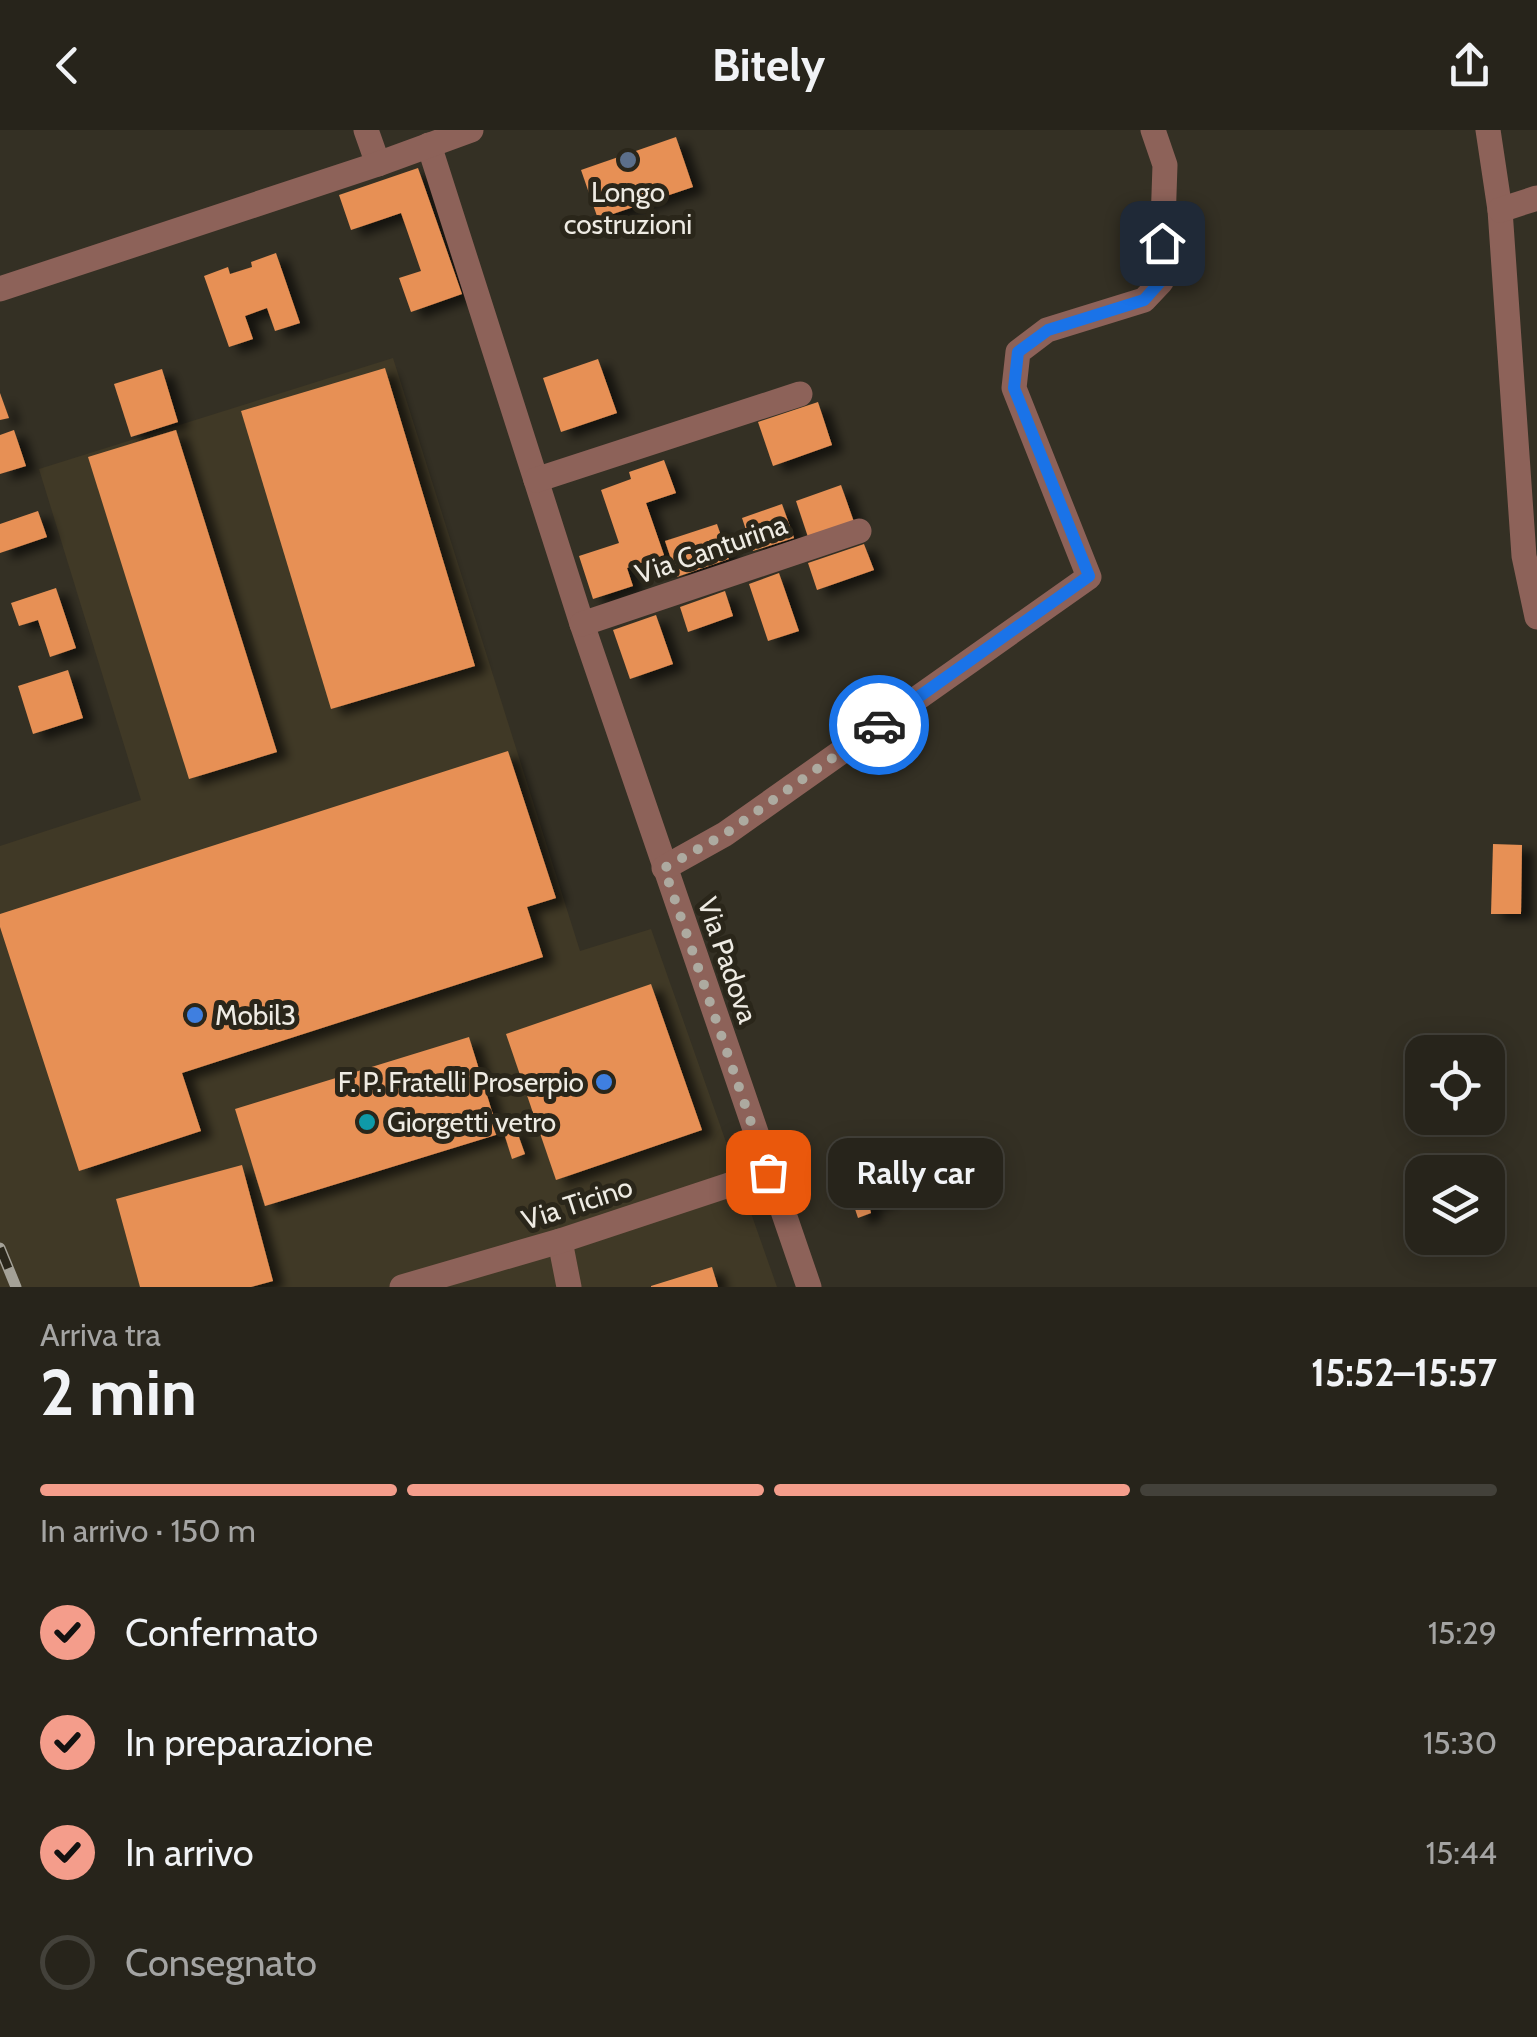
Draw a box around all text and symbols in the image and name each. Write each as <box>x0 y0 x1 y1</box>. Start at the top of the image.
icon: back <box>40 38 95 93</box>
text: Bitely <box>712 38 825 92</box>
icon: share <box>1442 38 1497 93</box>
marker: Longo costruzioni <box>617 149 639 171</box>
place label: Longo costruzioni <box>564 175 692 241</box>
pin <box>1120 201 1205 286</box>
icon: home <box>1135 216 1190 271</box>
street label: Via Canturina <box>631 507 792 591</box>
courier <box>829 675 929 775</box>
icon: car <box>852 698 907 753</box>
street label: Via Padova <box>691 893 766 1028</box>
place label: Mobil3 <box>215 998 296 1032</box>
marker: Mobil3 <box>184 1004 206 1026</box>
map controls <box>1405 1035 1505 1255</box>
button: locate <box>1405 1035 1505 1135</box>
place label: F. P. Fratelli Proserpio <box>338 1065 584 1099</box>
marker: F. P. Fratelli Proserpio <box>593 1071 615 1093</box>
place label: Giorgetti vetro <box>387 1105 556 1139</box>
marker: Giorgetti vetro <box>356 1111 378 1133</box>
pin <box>726 1130 811 1215</box>
callout: Rally car <box>828 1137 1003 1207</box>
icon: bag <box>741 1145 796 1200</box>
text: Rally car <box>857 1153 974 1192</box>
button: layers <box>1405 1155 1505 1255</box>
street label: Via Ticino <box>517 1169 637 1237</box>
text: Arriva tra <box>40 1315 161 1354</box>
text: 15:52–15:57 <box>1311 1349 1497 1396</box>
text: 2 min <box>40 1352 197 1431</box>
text: In arrivo · 150 m <box>40 1511 256 1550</box>
icon: check <box>40 1605 95 1660</box>
text: Confermato <box>125 1609 318 1656</box>
text: 15:29 <box>1428 1613 1497 1652</box>
icon: check <box>40 1715 95 1770</box>
text: In preparazione <box>125 1719 373 1766</box>
text: 15:30 <box>1423 1723 1497 1762</box>
icon: check <box>40 1825 95 1880</box>
text: In arrivo <box>125 1829 254 1876</box>
text: 15:44 <box>1426 1833 1497 1872</box>
text: Consegnato <box>125 1939 317 1986</box>

